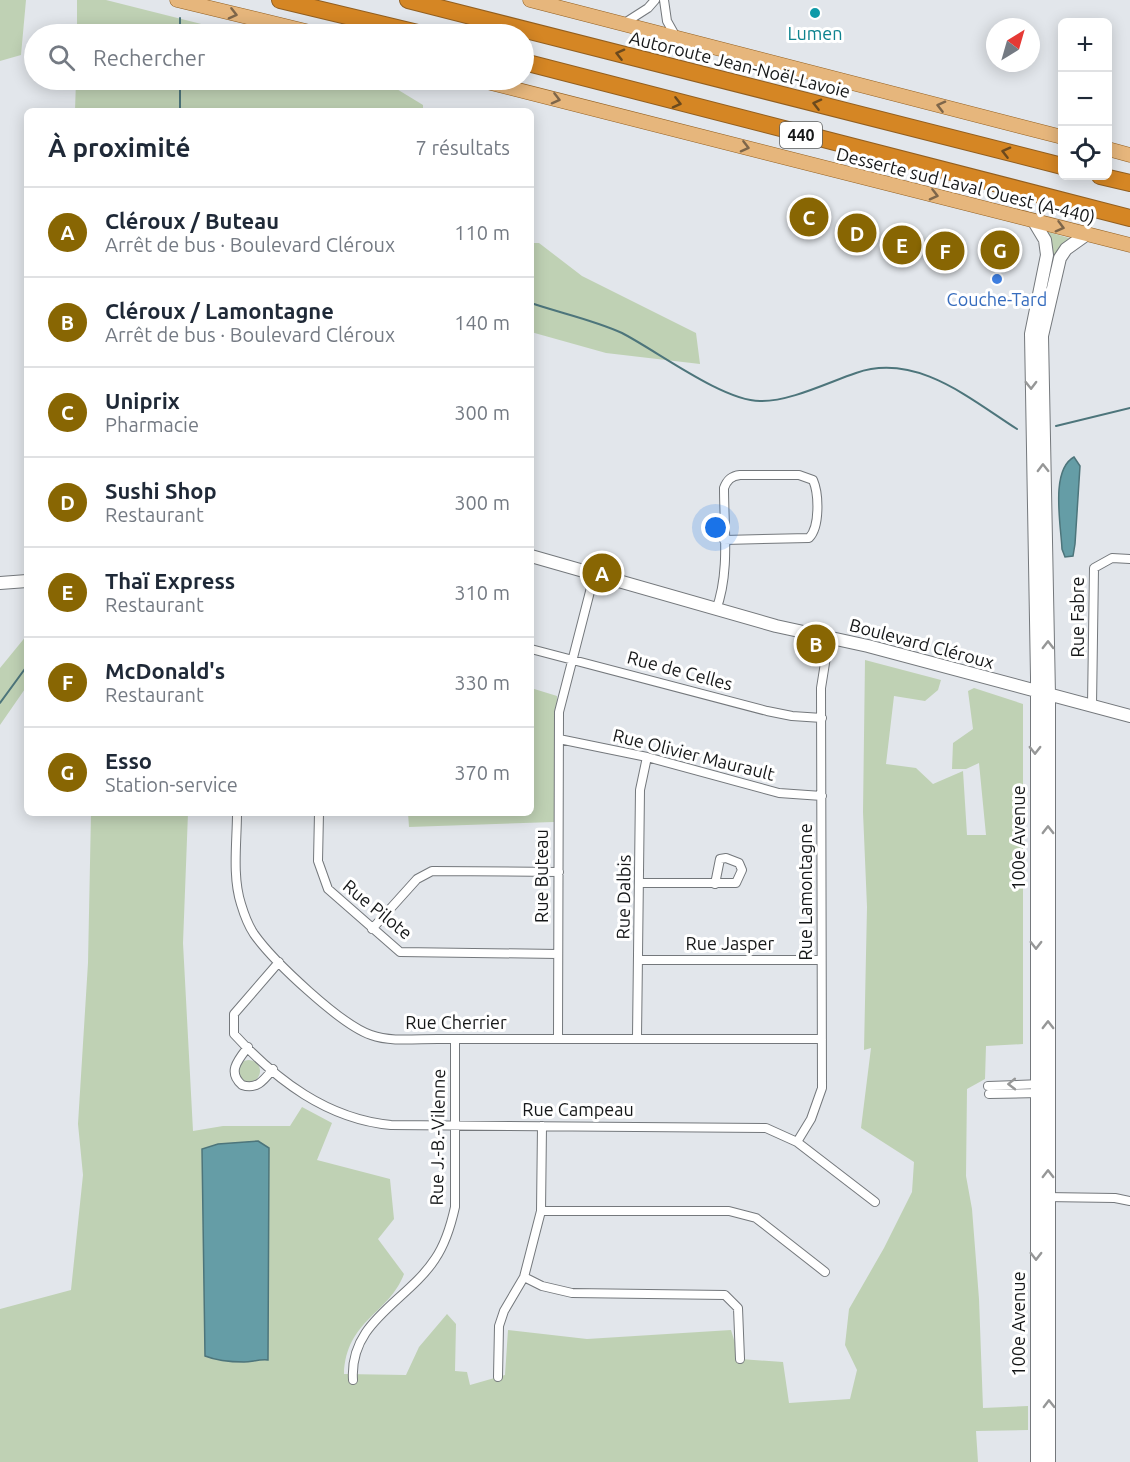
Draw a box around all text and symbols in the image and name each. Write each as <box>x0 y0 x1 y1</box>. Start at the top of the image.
one-way arrow <box>228 6 238 19</box>
marker: Lumen <box>808 6 822 20</box>
north arrow <box>986 18 1040 72</box>
map controls <box>1058 18 1112 180</box>
button: + <box>1058 18 1112 72</box>
place label: Lumen <box>787 23 843 43</box>
search box <box>24 24 534 90</box>
street label: Autoroute Jean-Noël-Lavoie <box>627 27 853 101</box>
icon: search <box>45 41 78 74</box>
text: Rechercher <box>93 45 205 70</box>
one-way arrow <box>615 49 626 61</box>
button: − <box>1058 72 1112 126</box>
one-way arrow <box>550 92 561 104</box>
one-way arrow <box>672 96 682 109</box>
one-way arrow <box>812 98 822 111</box>
one-way arrow <box>936 101 946 114</box>
road number: 440 <box>780 122 822 148</box>
button: locate <box>1058 126 1112 180</box>
text: À proximité <box>48 133 190 162</box>
text: 7 résultats <box>416 136 510 159</box>
one-way arrow <box>739 140 750 152</box>
street label: Desserte sud Laval Ouest (A-440) <box>834 143 1097 228</box>
one-way arrow <box>1001 146 1011 159</box>
one-way arrow <box>928 188 939 200</box>
pin: C <box>790 194 828 240</box>
text: Cléroux / Buteau <box>105 208 279 233</box>
pin: D <box>838 210 876 256</box>
one-way arrow <box>1055 219 1065 232</box>
text: A <box>60 221 75 244</box>
text: 110 m <box>454 221 510 244</box>
pin: E <box>882 222 922 268</box>
pin: F <box>926 228 964 274</box>
pin: G <box>980 228 1020 272</box>
text: Arrêt de bus · Boulevard Cléroux <box>105 233 395 256</box>
marker: Couche-Tard <box>990 272 1004 286</box>
place label: Couche-Tard <box>947 289 1047 309</box>
text: Cléroux / Lamontagne <box>105 298 334 323</box>
text: B <box>61 311 74 334</box>
text: 140 m <box>454 311 510 334</box>
text: Arrêt de bus · Boulevard Cléroux <box>105 323 395 346</box>
one-way arrow <box>1025 380 1037 389</box>
text: Uniprix <box>105 388 180 413</box>
text: C <box>61 401 74 424</box>
text: 300 m <box>454 401 510 424</box>
text: Pharmacie <box>105 413 199 436</box>
one-way arrow <box>1037 464 1049 473</box>
text: Sushi Shop <box>105 478 217 503</box>
text: D <box>60 491 75 514</box>
text: 300 m <box>454 491 510 514</box>
text: Restaurant <box>105 503 204 526</box>
your location <box>701 513 730 542</box>
pin: A <box>582 550 622 596</box>
text: Thaï Express <box>105 568 235 593</box>
street label: Rue Fabre <box>1067 577 1087 657</box>
text: E <box>62 581 73 604</box>
text: 310 m <box>454 581 510 604</box>
text: Restaurant <box>105 593 204 616</box>
street label: Boulevard Cléroux <box>848 614 996 672</box>
pin: B <box>796 622 836 666</box>
one-way arrow <box>1042 640 1054 649</box>
street label: Rue de Celles <box>625 646 735 694</box>
text: McDonald's <box>105 658 225 683</box>
text: F <box>62 671 73 694</box>
text: 330 m <box>454 671 510 694</box>
text: Restaurant <box>105 683 204 706</box>
street label: Rue Olivier Maurault <box>611 724 777 784</box>
one-way arrow <box>1029 746 1041 755</box>
text: Esso <box>105 748 152 773</box>
text: G <box>61 761 74 784</box>
text: 370 m <box>454 761 510 784</box>
text: Station-service <box>105 773 238 796</box>
street label: 100e Avenue <box>1008 785 1028 891</box>
street label: Rue Lamontagne <box>795 823 815 961</box>
one-way arrow <box>1042 825 1054 834</box>
street label: Rue Buteau <box>531 829 551 923</box>
street label: Rue Dalbis <box>612 854 634 940</box>
street label: Rue Pilote <box>339 875 417 943</box>
street label: Rue Jasper <box>686 933 775 953</box>
one-way arrow <box>1030 941 1042 950</box>
street label: Rue Cherrier <box>405 1012 507 1032</box>
one-way arrow <box>1042 1020 1054 1029</box>
street label: Rue J.-B.-Vilenne <box>426 1069 448 1205</box>
one-way arrow <box>1007 1078 1016 1091</box>
street label: Rue Campeau <box>522 1099 634 1119</box>
one-way arrow <box>1042 1169 1054 1178</box>
one-way arrow <box>1030 1251 1042 1260</box>
street label: 100e Avenue <box>1008 1271 1028 1377</box>
one-way arrow <box>1043 1399 1055 1408</box>

